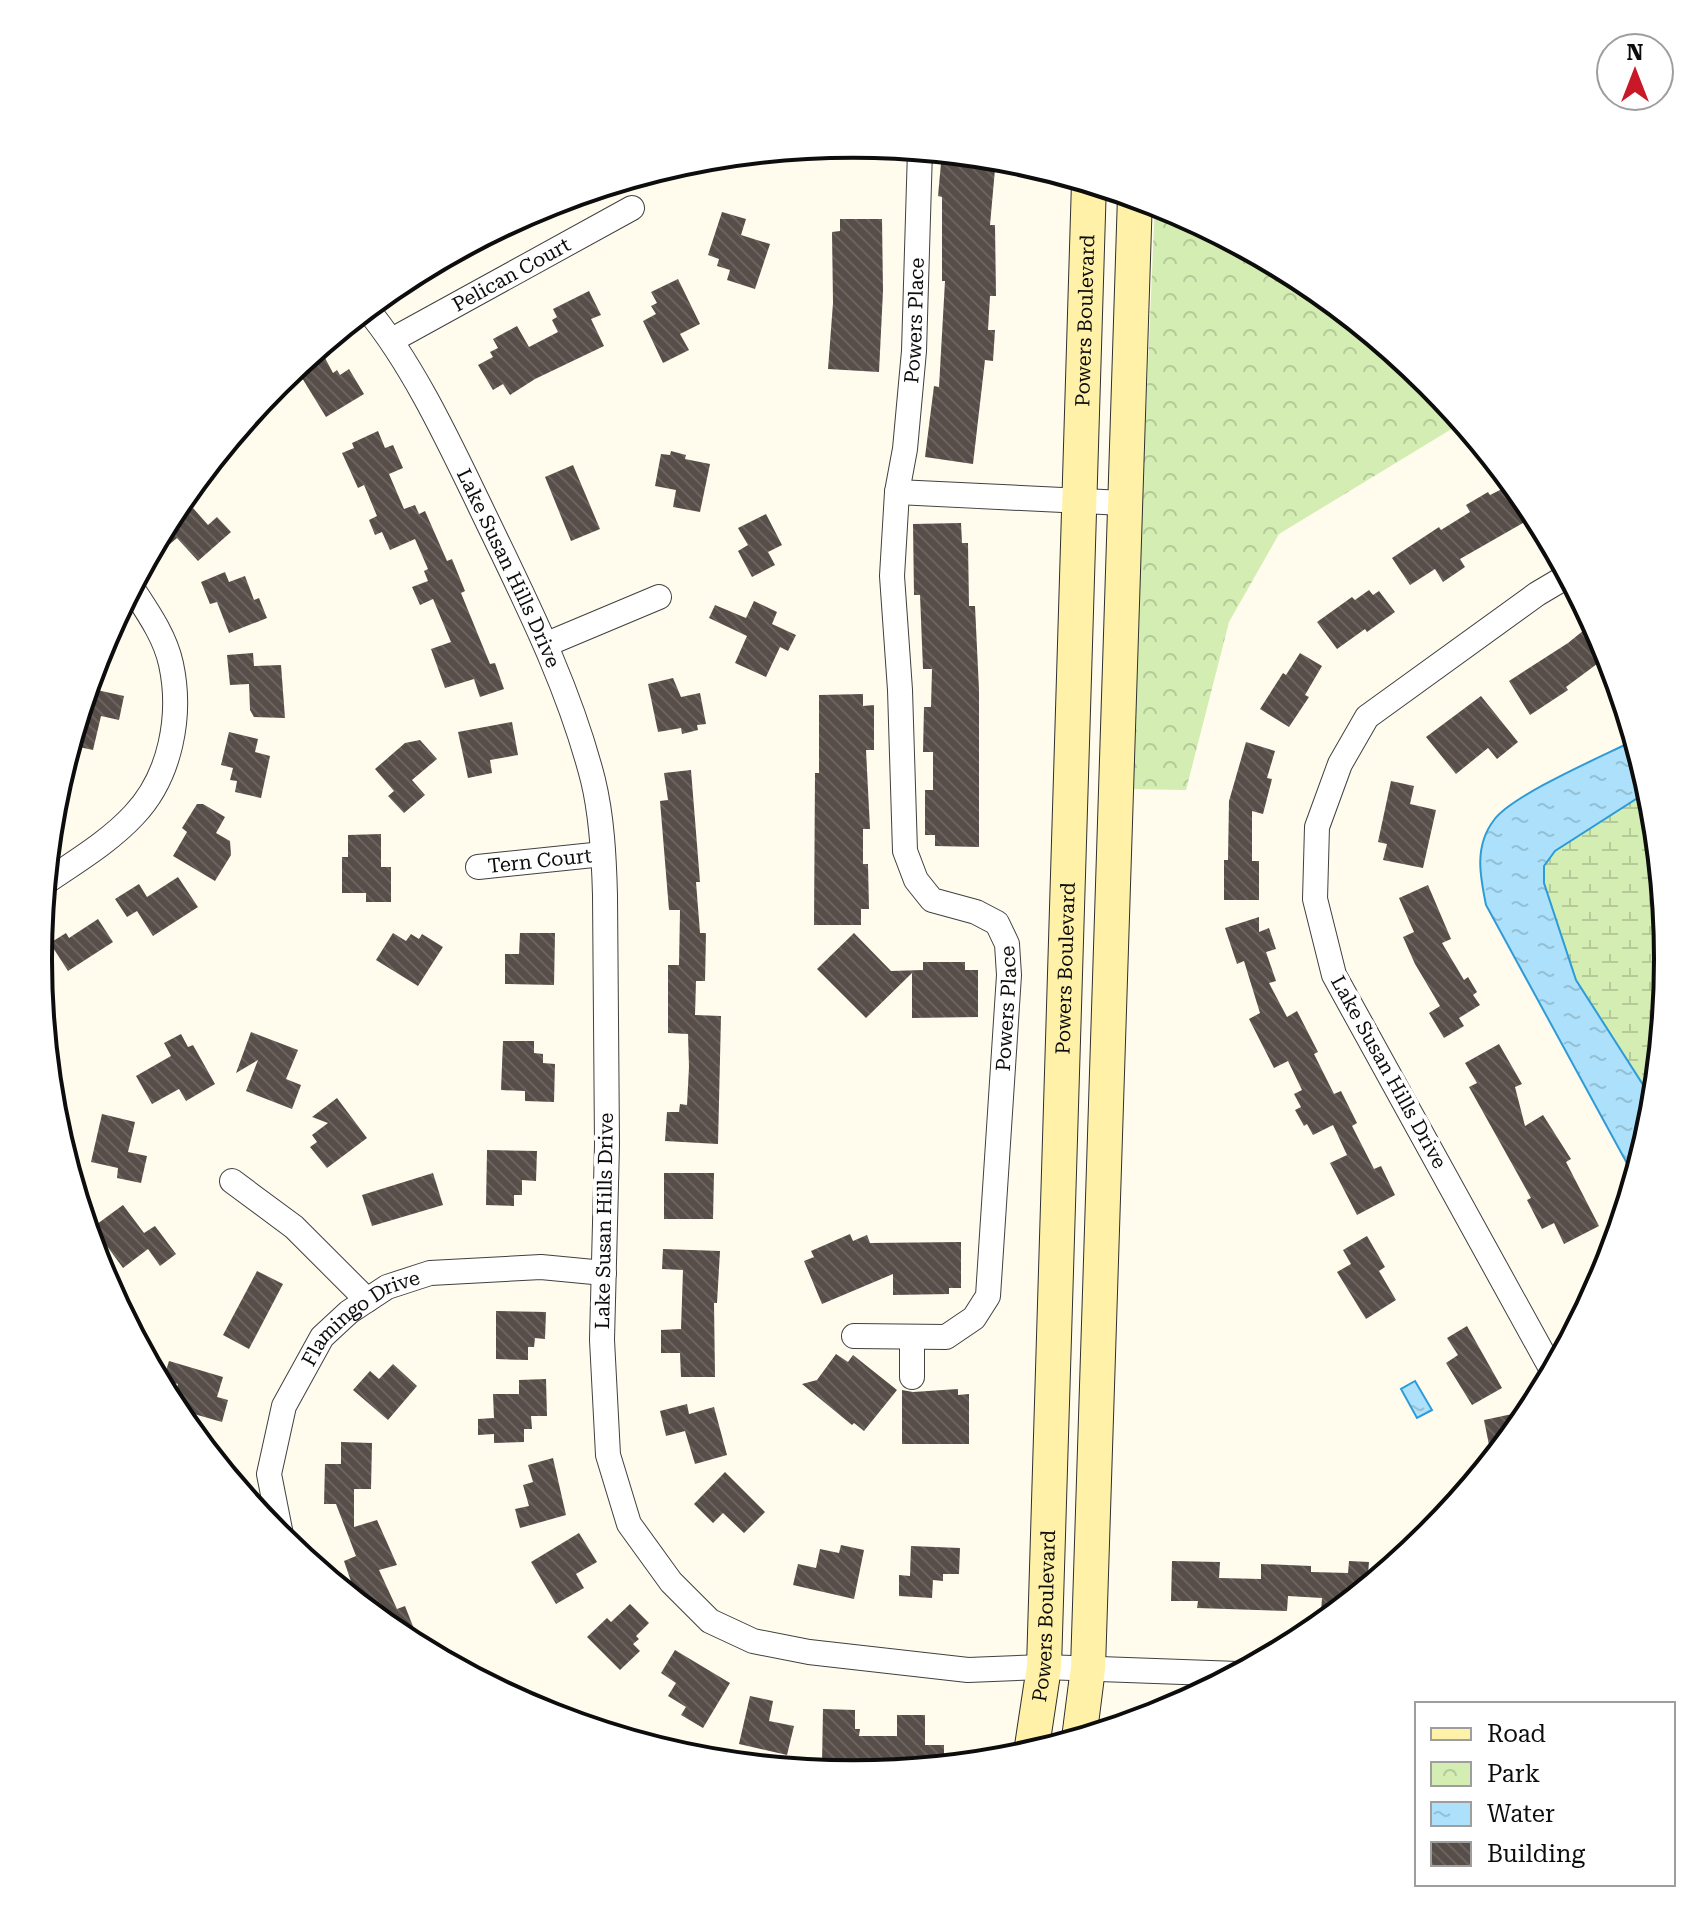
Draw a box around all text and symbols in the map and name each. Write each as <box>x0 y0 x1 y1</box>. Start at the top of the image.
north arrow <box>1595 32 1675 112</box>
text: N <box>1627 40 1644 65</box>
street label: Pelican Court <box>448 232 575 317</box>
street label: Powers Boulevard <box>1070 234 1099 407</box>
street label: Powers Place <box>899 257 929 384</box>
street label: Lake Susan Hills Drive <box>452 465 566 671</box>
street label: Tern Court <box>486 843 593 878</box>
street label: Powers Boulevard <box>1051 882 1080 1055</box>
street label: Powers Place <box>991 945 1021 1072</box>
street label: Lake Susan Hills Drive <box>1326 971 1452 1173</box>
street label: Lake Susan Hills Drive <box>590 1112 618 1330</box>
street label: Flamingo Drive <box>296 1265 423 1370</box>
street label: Powers Boulevard <box>1027 1529 1060 1704</box>
legend <box>1415 1702 1675 1886</box>
text: Road <box>1487 1720 1546 1748</box>
text: Park <box>1487 1760 1540 1788</box>
text: Water <box>1487 1800 1555 1828</box>
text: Building <box>1487 1840 1585 1868</box>

